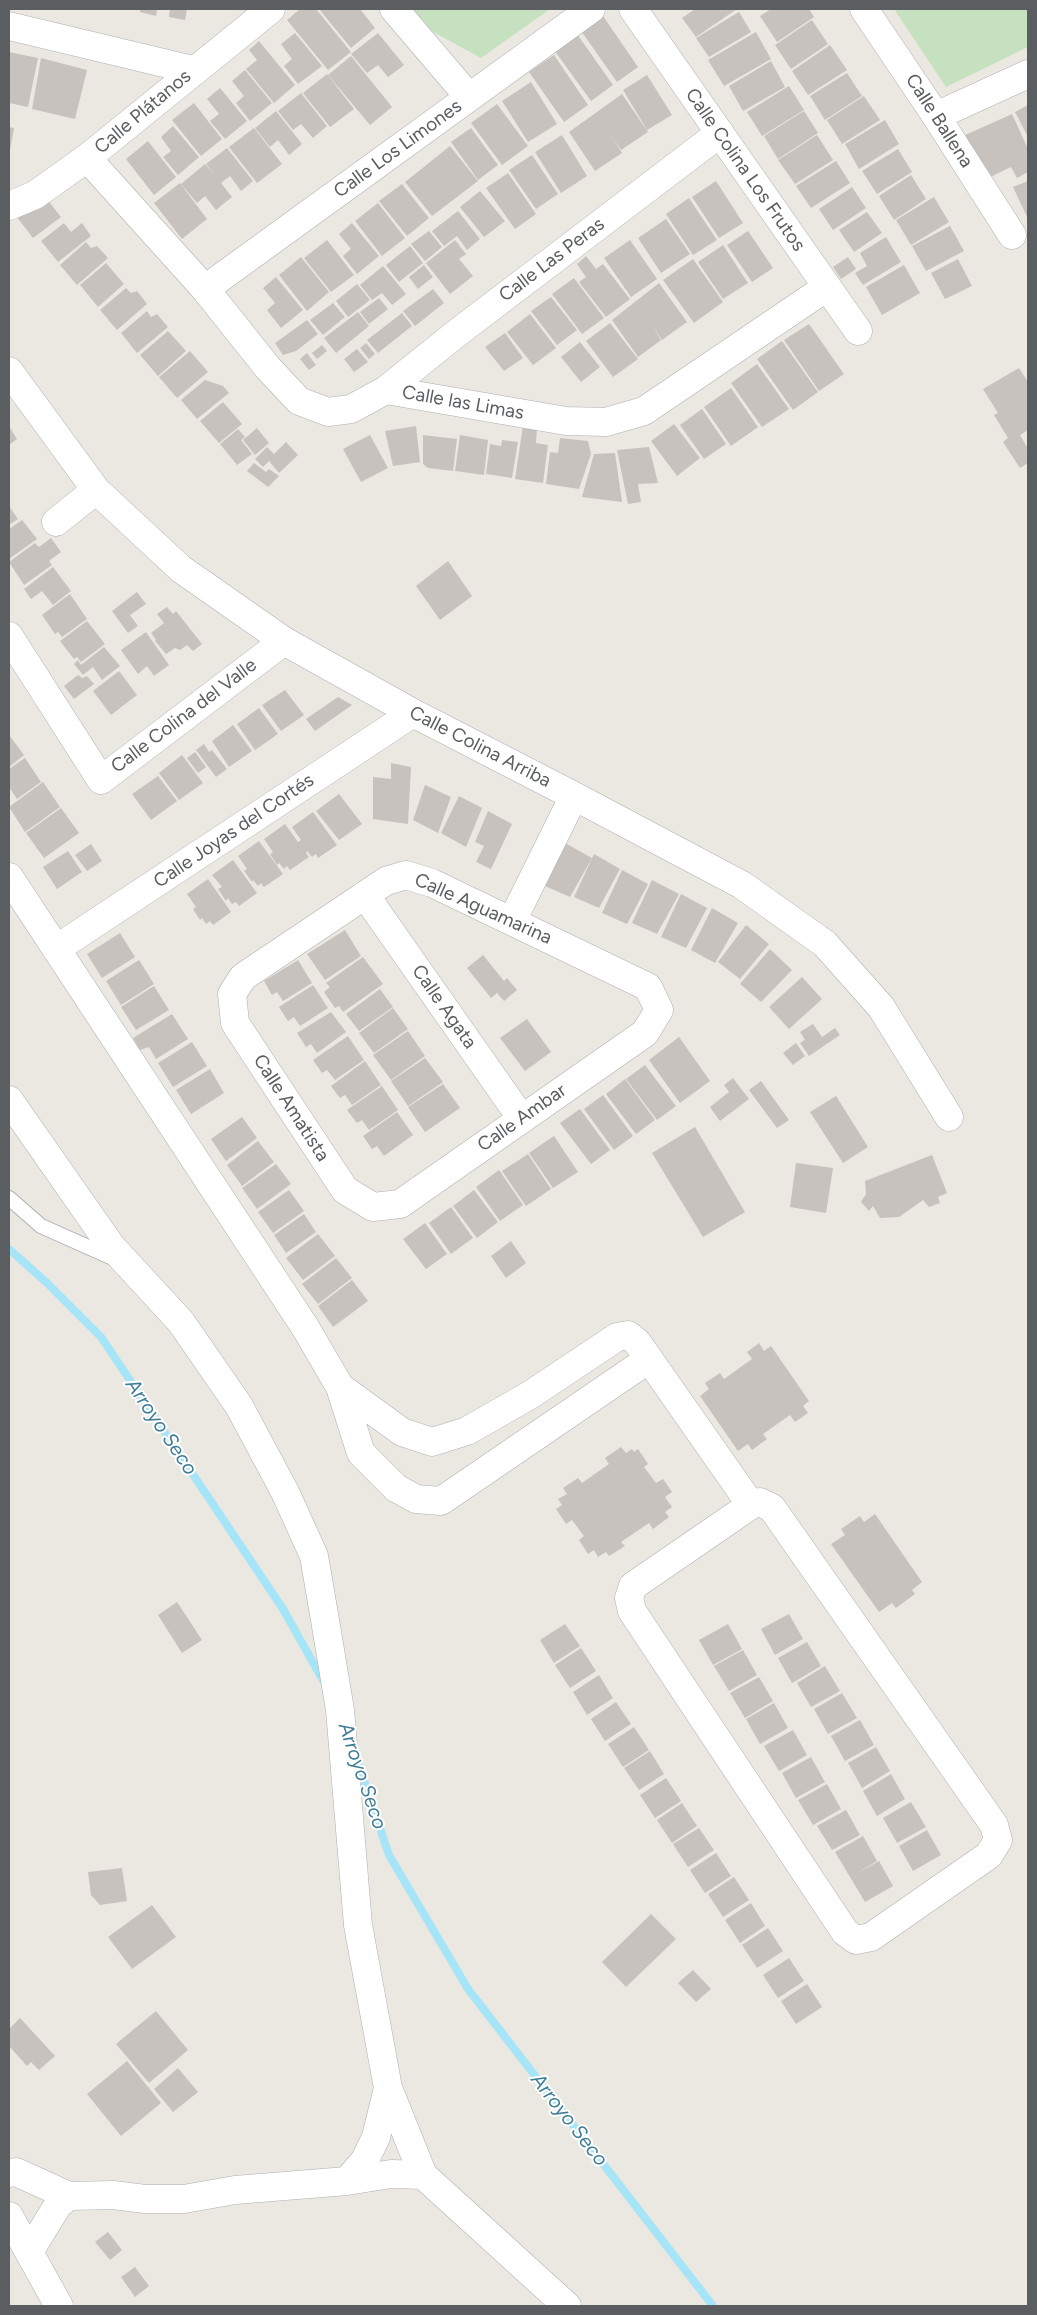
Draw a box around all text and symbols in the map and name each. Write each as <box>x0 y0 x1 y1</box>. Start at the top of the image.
street label: Calle Plátanos <box>90 65 196 159</box>
street label: Calle Ballena <box>900 70 978 172</box>
street label: Calle Colina Los Frutos <box>680 84 810 256</box>
street label: Calle Los Limones <box>330 95 466 203</box>
street label: Calle Las Peras <box>495 213 609 307</box>
street label: Calle las Limas <box>400 381 526 425</box>
street label: Calle Colina del Valle <box>107 654 261 778</box>
street label: Calle Colina Arriba <box>405 701 555 793</box>
street label: Calle Joyas del Cortés <box>150 769 318 893</box>
street label: Calle Aguamarina <box>411 868 555 950</box>
street label: Calle Agata <box>407 961 481 1053</box>
street label: Calle Amatista <box>248 1050 334 1166</box>
street label: Calle Ambar <box>473 1079 571 1157</box>
water label: Arroyo Seco <box>120 1374 202 1480</box>
water label: Arroyo Seco <box>333 1720 391 1832</box>
water label: Arroyo Seco <box>525 2069 613 2171</box>

